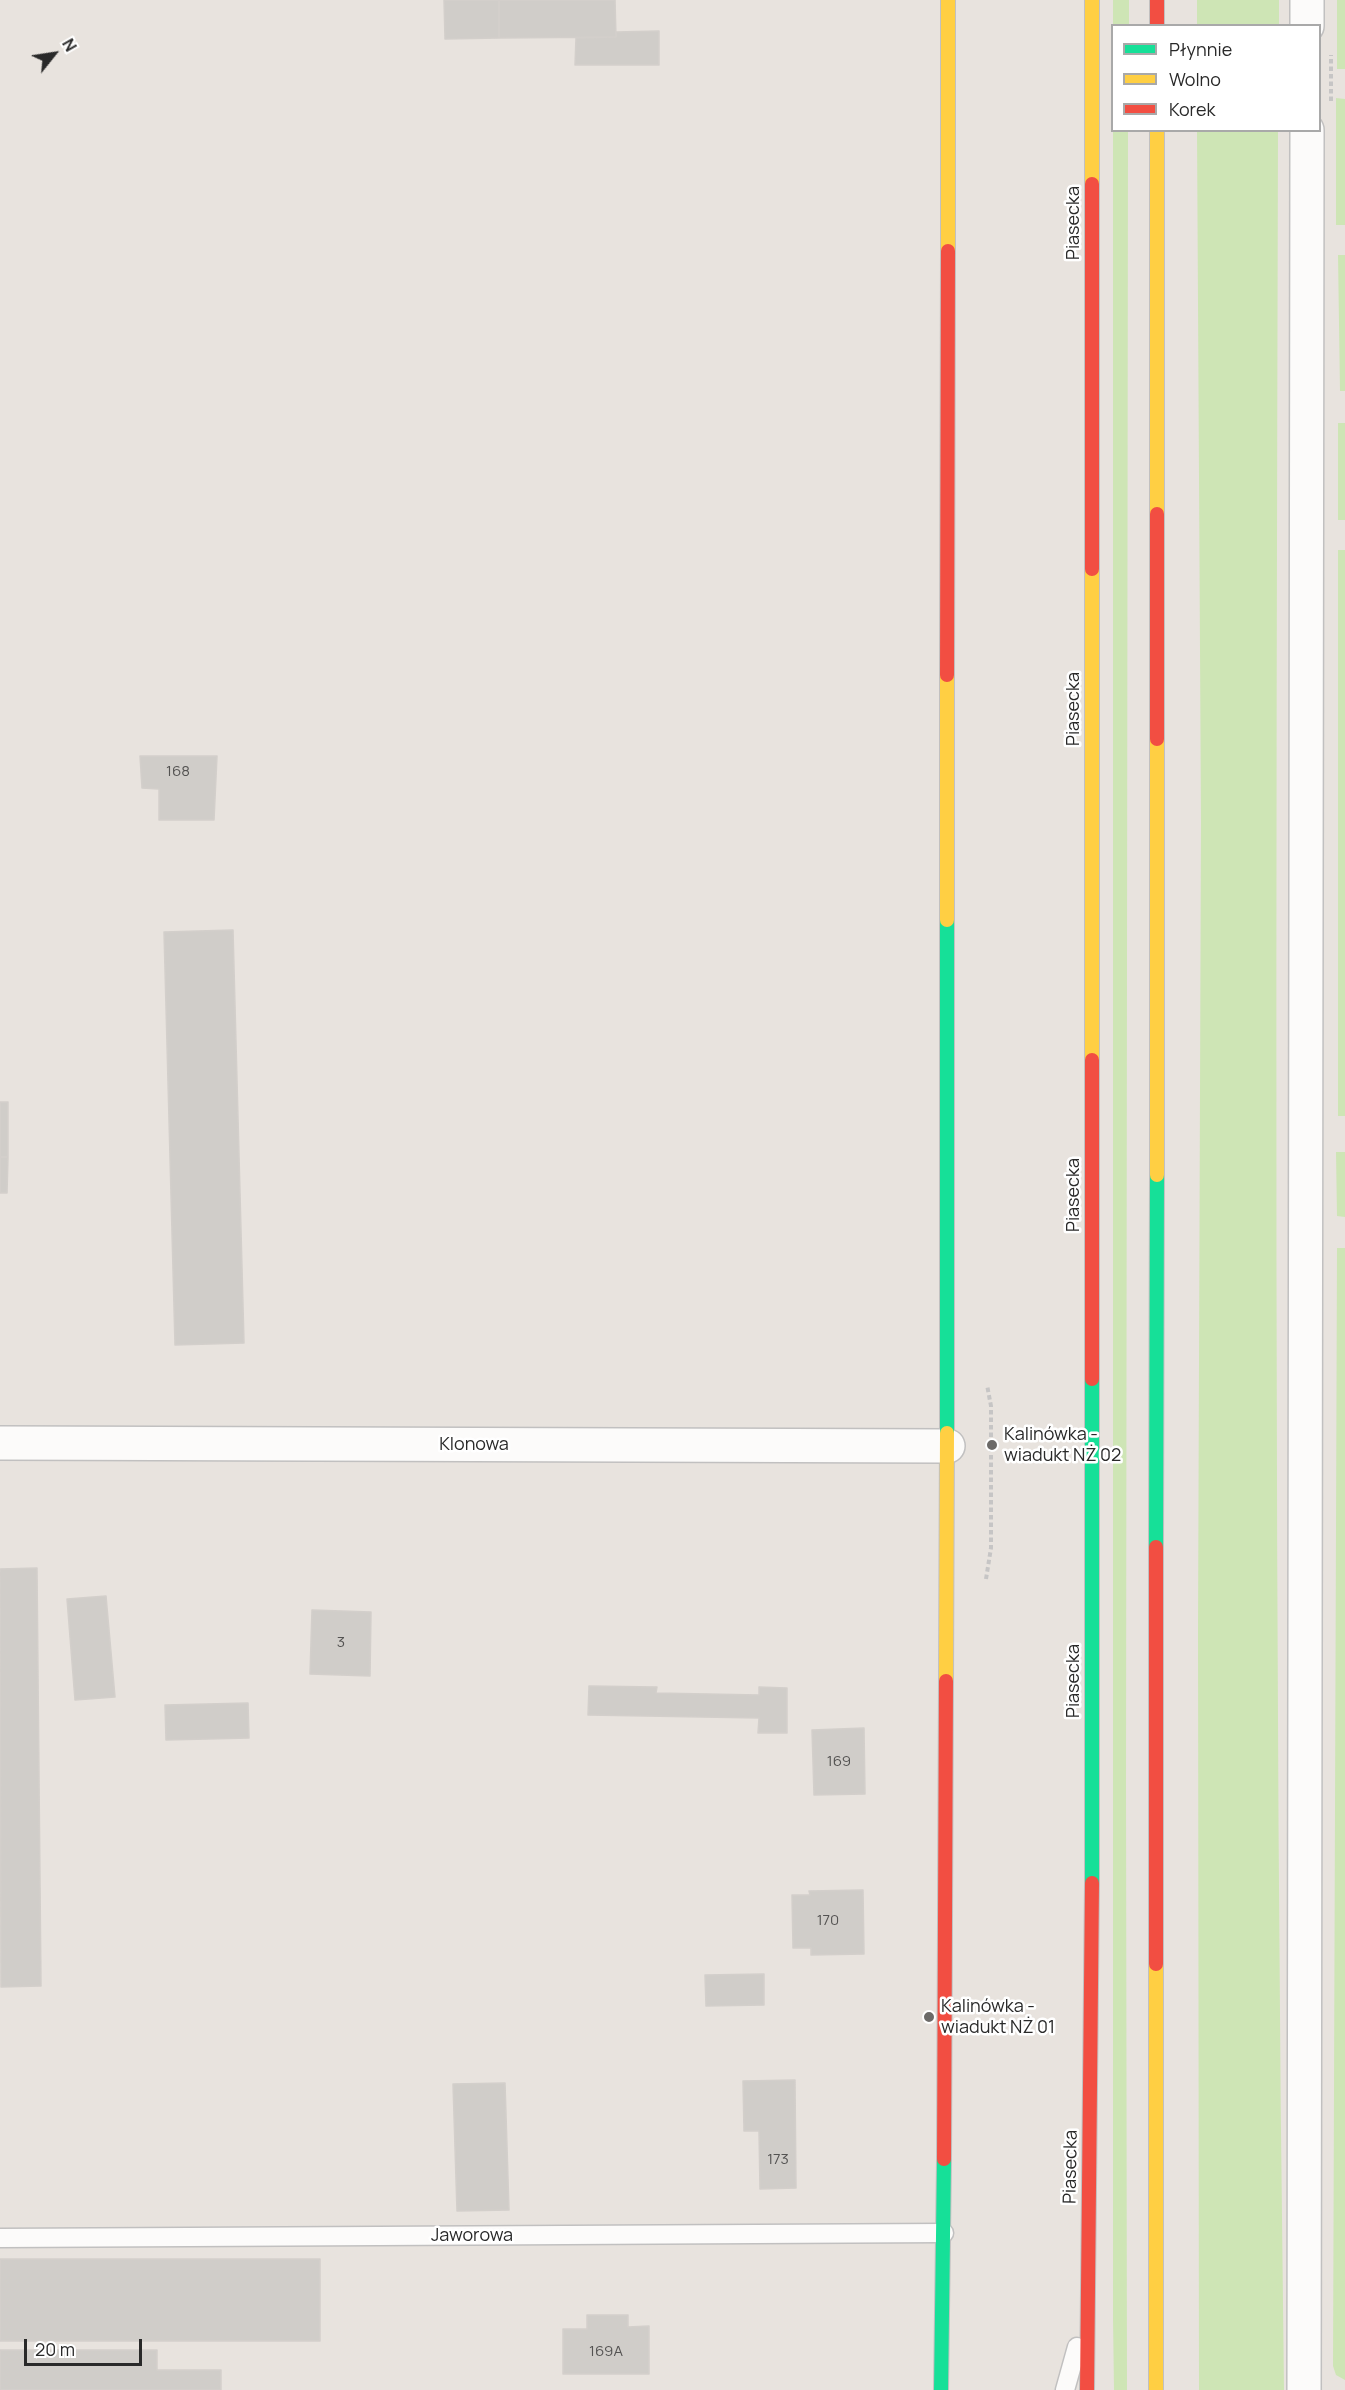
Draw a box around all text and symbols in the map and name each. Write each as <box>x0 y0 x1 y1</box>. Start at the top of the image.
north arrow <box>24 24 84 84</box>
legend <box>1111 24 1321 132</box>
text: N <box>57 35 82 55</box>
text: Płynnie <box>1169 37 1232 61</box>
text: Wolno <box>1169 67 1221 91</box>
text: Korek <box>1169 97 1215 121</box>
street label: Piasecka <box>1063 186 1085 260</box>
street label: Piasecka <box>1063 672 1085 746</box>
house number: 168 <box>166 763 190 781</box>
street label: Piasecka <box>1063 1158 1085 1232</box>
place label: Kalinówka - wiadukt NŻ 02 <box>1004 1424 1121 1466</box>
street label: Klonowa <box>439 1434 509 1456</box>
marker: Kalinówka - wiadukt NŻ 02 <box>985 1438 999 1452</box>
house number: 3 <box>337 1634 345 1652</box>
street label: Piasecka <box>1063 1644 1085 1718</box>
house number: 169 <box>827 1753 851 1771</box>
house number: 170 <box>817 1912 839 1930</box>
place label: Kalinówka - wiadukt NŻ 01 <box>941 1996 1055 2038</box>
marker: Kalinówka - wiadukt NŻ 01 <box>922 2010 936 2024</box>
street label: Piasecka <box>1060 2130 1082 2204</box>
house number: 173 <box>767 2151 789 2169</box>
street label: Jaworowa <box>431 2225 513 2247</box>
scale bar <box>27 2327 146 2365</box>
text: 20 m <box>35 2337 75 2361</box>
house number: 169A <box>589 2343 623 2361</box>

